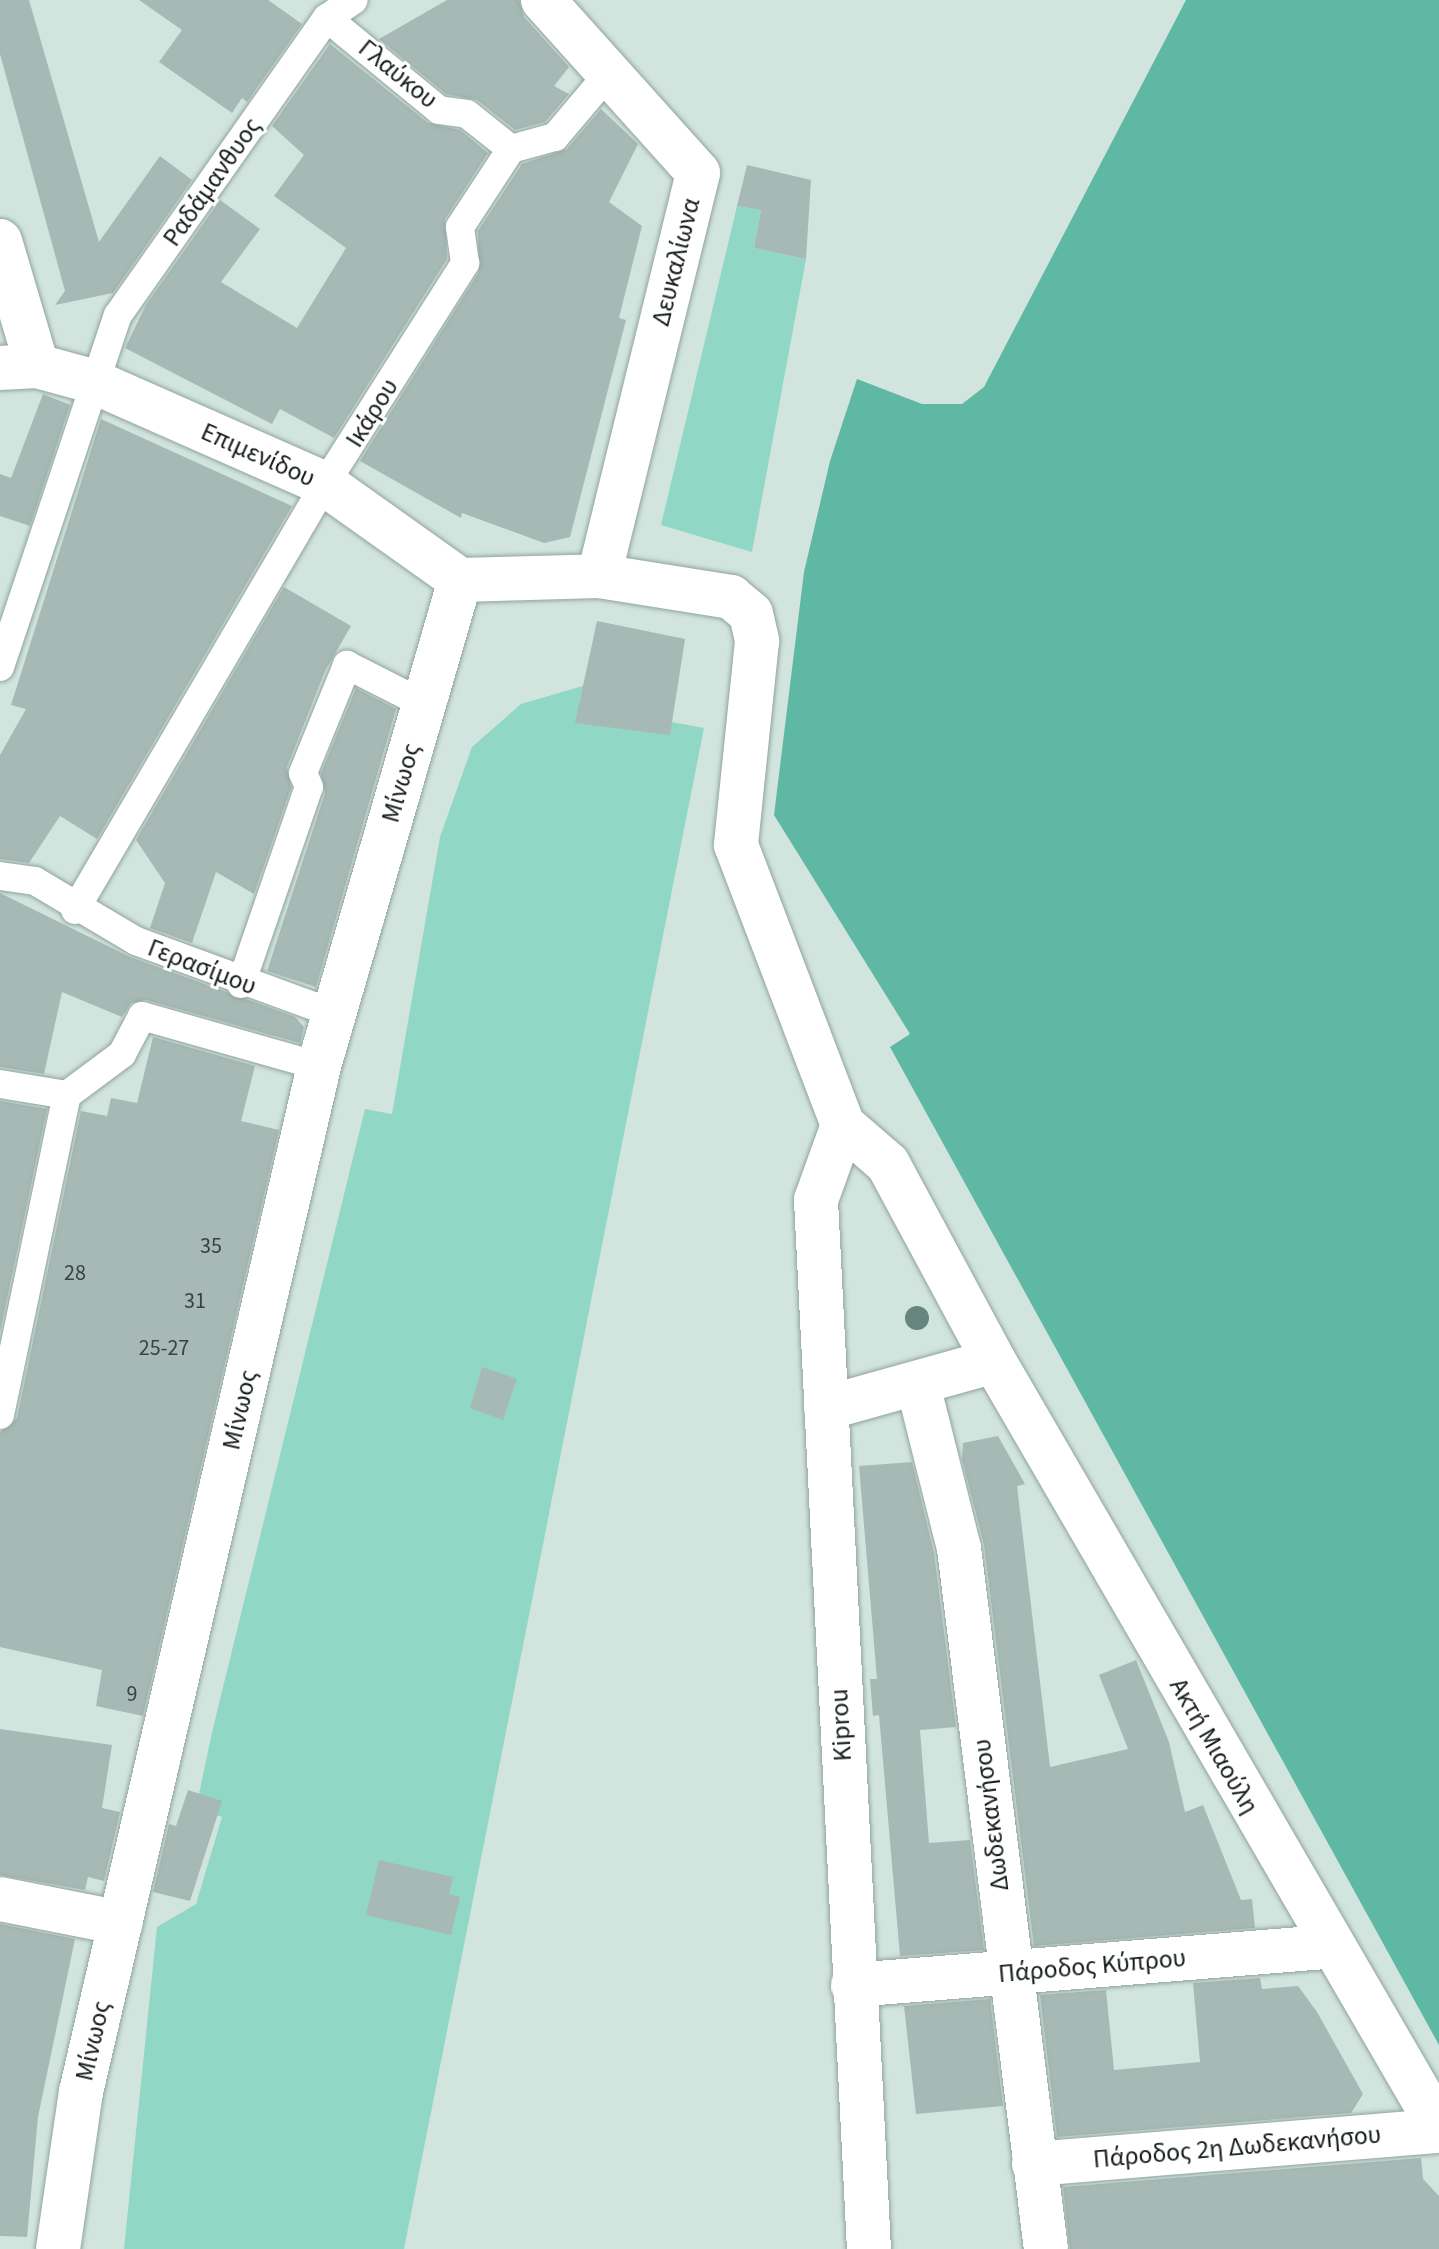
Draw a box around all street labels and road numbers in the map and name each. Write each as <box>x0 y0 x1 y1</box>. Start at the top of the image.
street label: Γλαύκου <box>352 33 444 115</box>
street label: Ραδάμανθυος <box>156 112 268 252</box>
street label: Δευκαλίωνα <box>645 195 707 329</box>
street label: Ικάρου <box>339 373 405 453</box>
street label: Επιμενίδου <box>196 416 320 494</box>
street label: Μίνωος <box>375 740 427 826</box>
street label: Γερασίμου <box>143 932 261 1002</box>
street label: Μίνωος <box>216 1367 264 1453</box>
street label: Ακτή Μιαούλη <box>1163 1673 1265 1819</box>
street label: Kiprou <box>824 1688 858 1762</box>
street label: Δωδεκανήσου <box>966 1737 1016 1893</box>
street label: Πάροδος Κύπρου <box>997 1942 1187 1990</box>
street label: Μίνωος <box>69 1998 117 2084</box>
street label: Πάροδος 2η Δωδεκανήσου <box>1092 2119 1382 2175</box>

